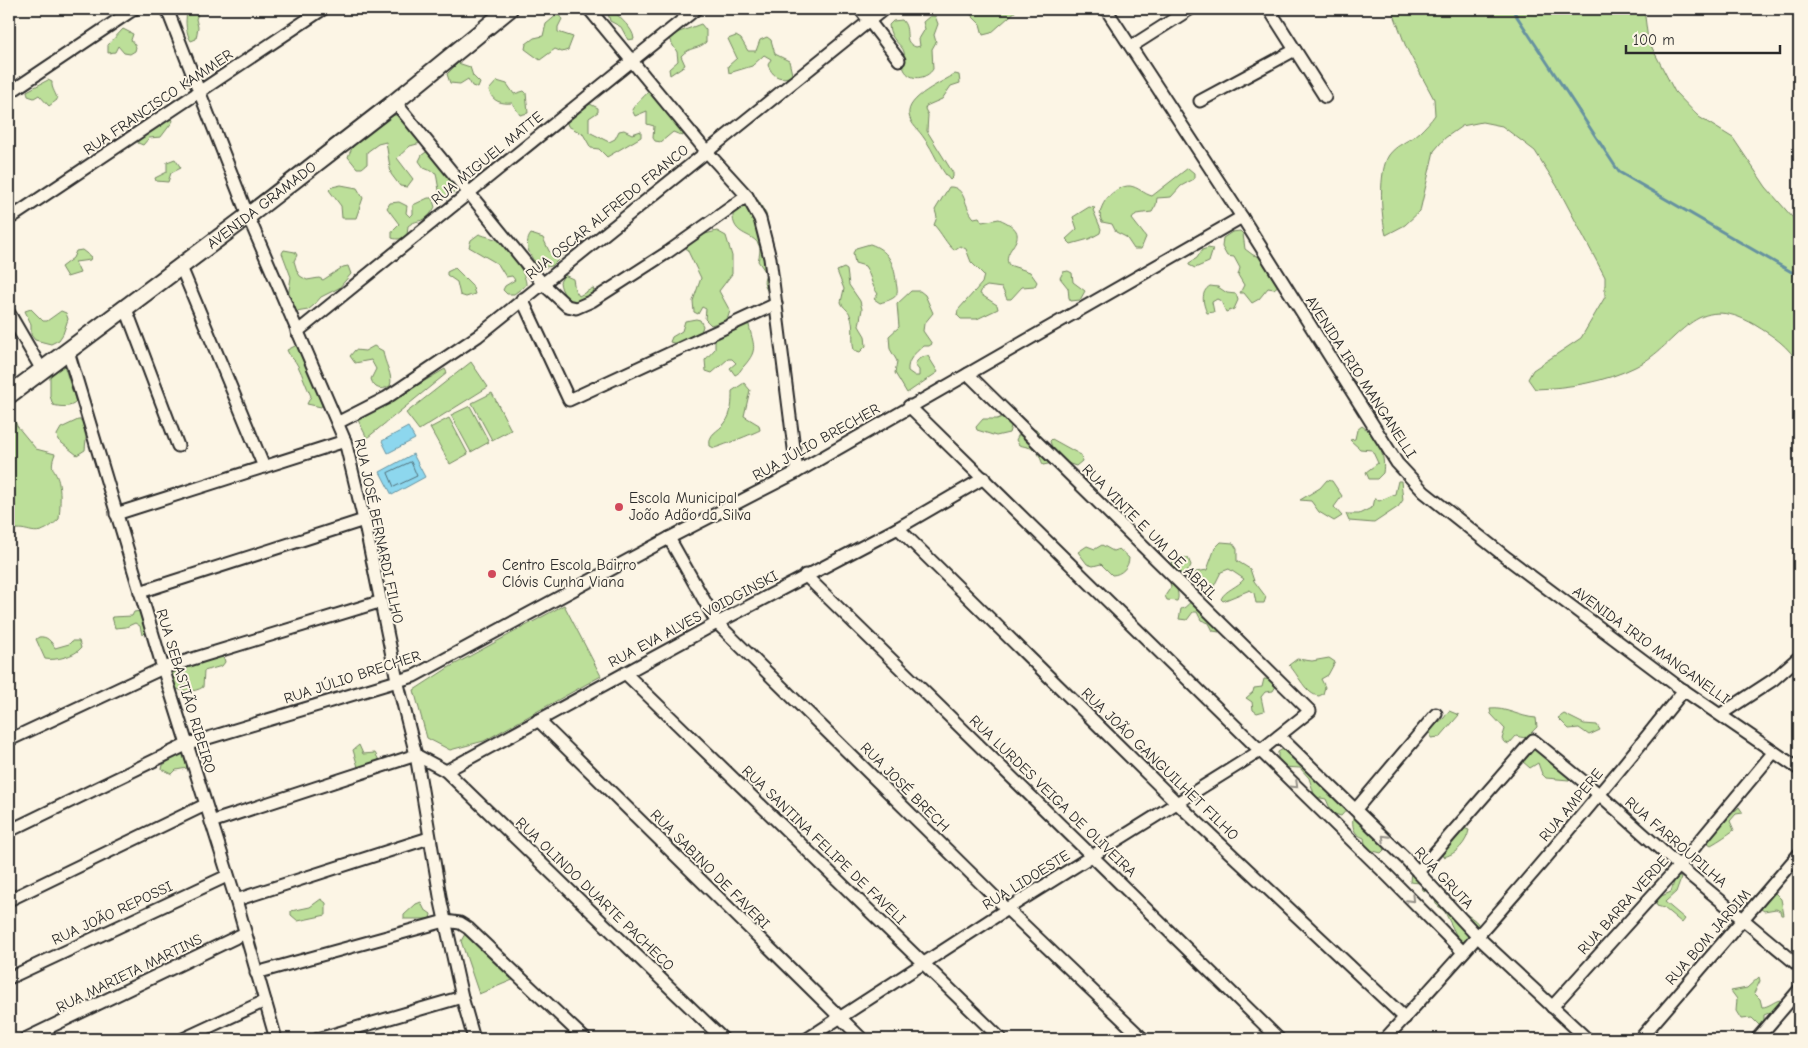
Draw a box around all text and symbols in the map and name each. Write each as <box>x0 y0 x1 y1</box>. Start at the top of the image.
scale bar <box>1626 22 1779 54</box>
text: 100 m <box>1633 31 1675 49</box>
street label: RUA FRANCISCO KAMMER <box>80 45 236 159</box>
street label: RUA MIGUEL MATTE <box>427 107 547 209</box>
street label: RUA OSCAR ALFREDO FRANCO <box>522 141 692 283</box>
street label: AVENIDA GRAMADO <box>203 158 320 253</box>
street label: AVENIDA IRIO MANGANELLI <box>1302 293 1420 461</box>
street label: RUA JÚLIO BRECHER <box>749 399 883 484</box>
street label: RUA JOSÉ BERNARDI FILHO <box>351 437 408 625</box>
street label: RUA VINTE E UM DE ABRIL <box>1078 460 1222 604</box>
place label: Escola Municipal João Adão da Silva <box>629 489 751 524</box>
marker: Escola Municipal João Adão da Silva <box>613 501 625 513</box>
place label: Centro Escola Bairro Clóvis Cunha Viana <box>502 556 636 591</box>
street label: RUA EVA ALVES VOIDGINSKI <box>605 567 781 671</box>
marker: Centro Escola Bairro Clóvis Cunha Viana <box>486 568 498 580</box>
street label: AVENIDA IRIO MANGANELLI <box>1569 582 1733 708</box>
street label: RUA SEBASTIÃO RIBEIRO <box>152 607 220 775</box>
street label: RUA JÚLIO BRECHER <box>281 645 423 708</box>
street label: RUA JOÃO GANGUILHET FILHO <box>1078 684 1242 844</box>
street label: RUA LURDES VEIGA DE OLIVEIRA <box>966 711 1140 881</box>
street label: RUA JOSÉ BRECH <box>857 738 954 835</box>
street label: RUA SANTINA FELIPE DE FAVELI <box>738 762 910 928</box>
street label: RUA AMPERE <box>1535 765 1607 845</box>
one-way arrow <box>1289 779 1298 788</box>
street label: RUA FARROUPILHA <box>1621 793 1731 891</box>
street label: RUA SABINO DE FAVERI <box>647 806 774 933</box>
street label: RUA OLINDO DUARTE PACHECO <box>512 813 678 975</box>
one-way arrow <box>1382 834 1391 843</box>
street label: RUA GRUTA <box>1411 843 1477 913</box>
street label: RUA LIDOESTE <box>979 846 1073 914</box>
street label: RUA BARRA VERDE <box>1574 852 1672 958</box>
street label: RUA JOÃO REPOSSI <box>49 877 175 949</box>
street label: RUA BOM JARDIM <box>1661 885 1755 989</box>
one-way arrow <box>1405 893 1414 902</box>
street label: RUA MARIETA MARTINS <box>53 930 205 1016</box>

